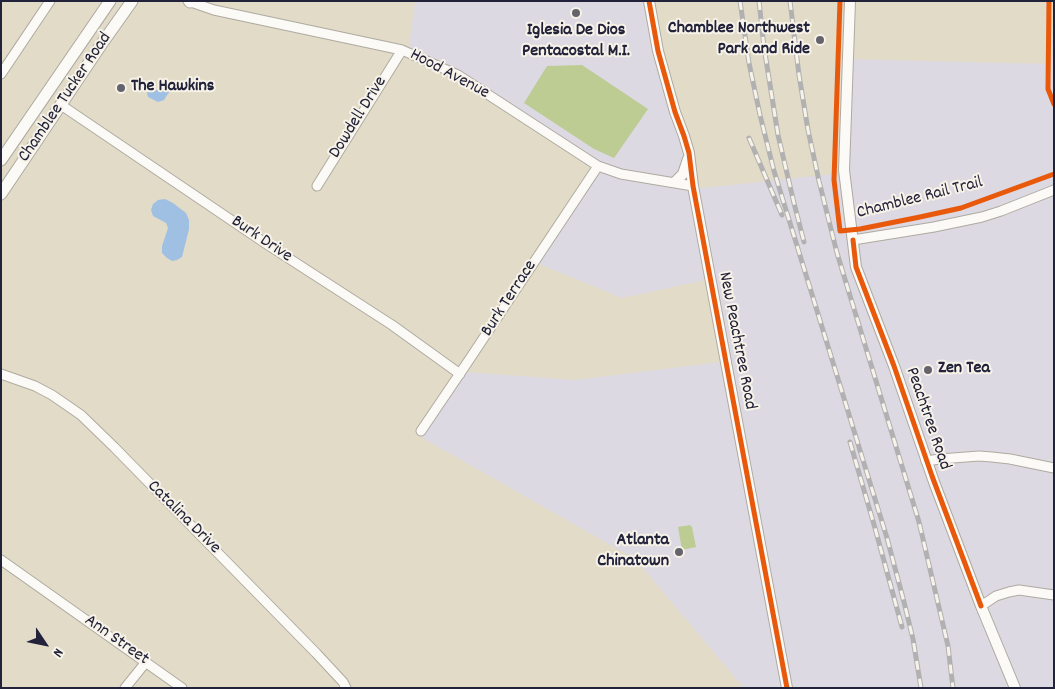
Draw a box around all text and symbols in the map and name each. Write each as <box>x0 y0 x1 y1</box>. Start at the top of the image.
marker: Iglesia De Dios Pentacostal M.I. <box>570 7 582 19</box>
place label: Chamblee Northwest Park and Ride <box>668 19 810 62</box>
place label: Iglesia De Dios Pentacostal M.I. <box>522 21 630 64</box>
street label: Chamblee Tucker Road <box>15 29 117 167</box>
marker: Chamblee Northwest Park and Ride <box>814 34 826 46</box>
street label: Hood Avenue <box>406 45 492 105</box>
street label: Dowdell Drive <box>325 73 393 163</box>
place label: The Hawkins <box>131 77 214 99</box>
marker: The Hawkins <box>115 82 127 94</box>
street label: Chamblee Rail Trail <box>855 173 985 225</box>
street label: Burk Drive <box>226 212 296 268</box>
street label: Burk Terrace <box>477 257 543 341</box>
street label: New Peachtree Road <box>712 270 760 412</box>
place label: Zen Tea <box>938 359 990 381</box>
marker: Zen Tea <box>922 364 934 376</box>
street label: Peachtree Road <box>899 365 955 473</box>
street label: Catalina Drive <box>142 477 224 559</box>
place label: Atlanta Chinatown <box>597 531 669 574</box>
marker: Atlanta Chinatown <box>673 546 685 558</box>
street label: Ann Street <box>79 611 153 671</box>
north arrow <box>20 619 70 669</box>
text: N <box>47 644 68 661</box>

